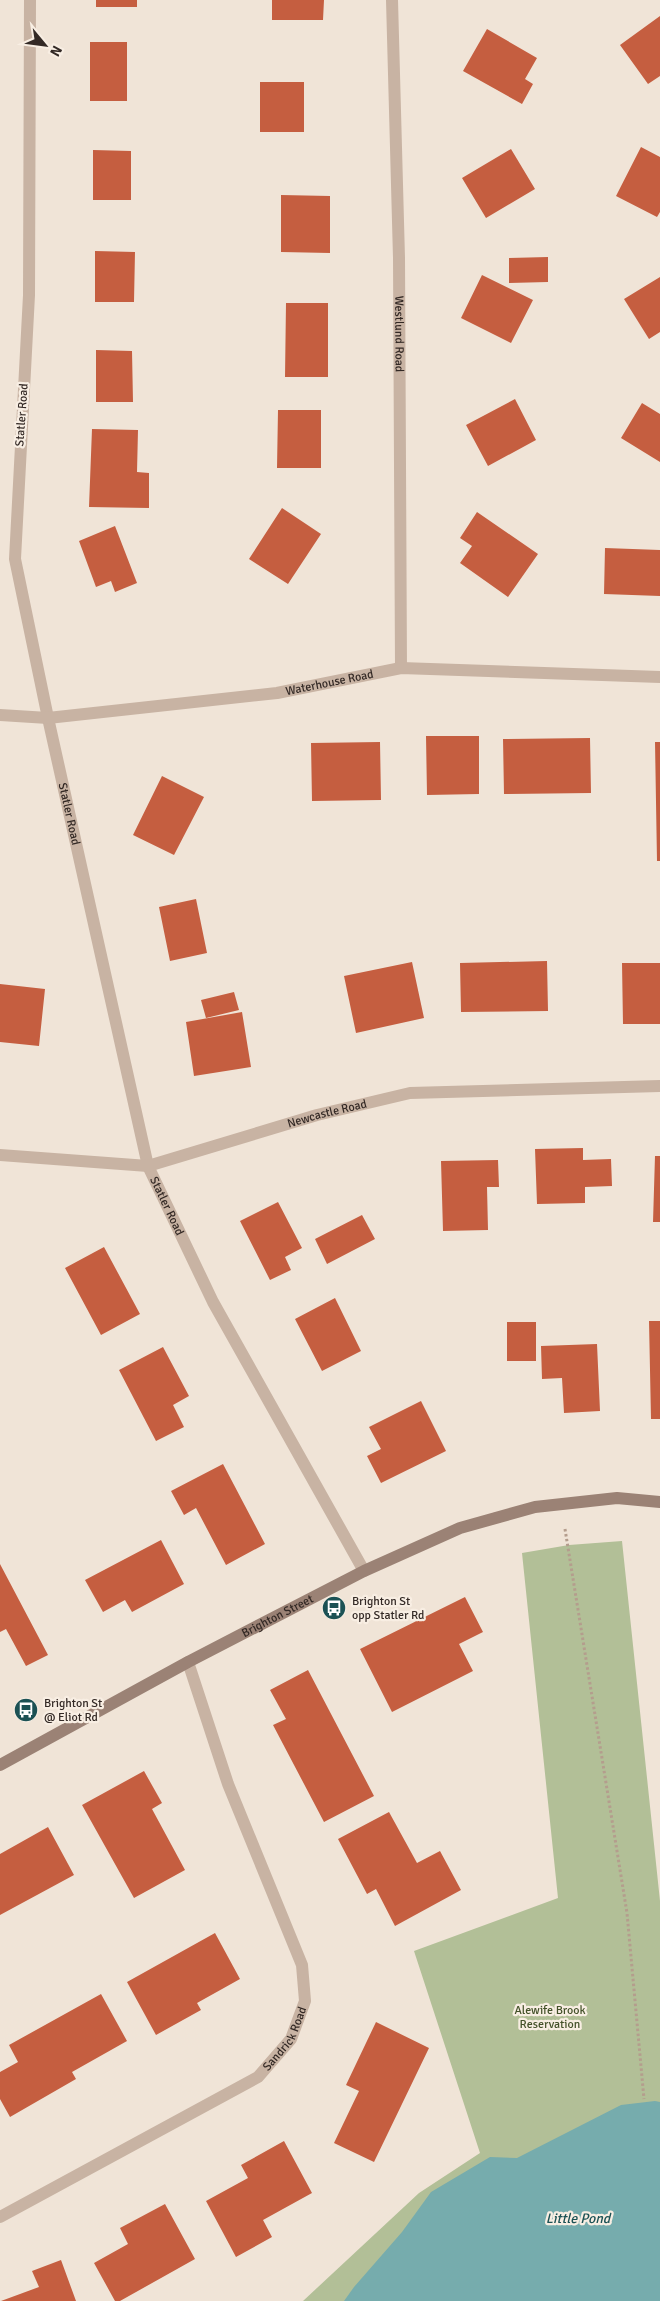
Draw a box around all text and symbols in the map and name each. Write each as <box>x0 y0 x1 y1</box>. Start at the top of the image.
north arrow <box>20 20 70 70</box>
text: N <box>46 43 66 59</box>
street label: Westlund Road <box>392 296 407 372</box>
street label: Statler Road <box>12 383 32 447</box>
street label: Waterhouse Road <box>284 666 375 699</box>
street label: Statler Road <box>55 781 84 846</box>
street label: Newcastle Road <box>285 1096 368 1131</box>
street label: Statler Road <box>147 1174 187 1238</box>
street label: Brighton Street <box>239 1591 316 1641</box>
place label: Brighton St opp Statler Rd <box>352 1594 424 1623</box>
bus stop icon: Brighton St opp Statler Rd <box>321 1595 347 1621</box>
place label: Brighton St @ Eliot Rd <box>44 1696 102 1725</box>
bus stop icon: Brighton St @ Eliot Rd <box>13 1697 39 1723</box>
park label: Alewife Brook Reservation <box>515 2003 585 2032</box>
street label: Sandrick Road <box>259 2005 310 2074</box>
water label: Little Pond <box>546 2210 612 2227</box>

